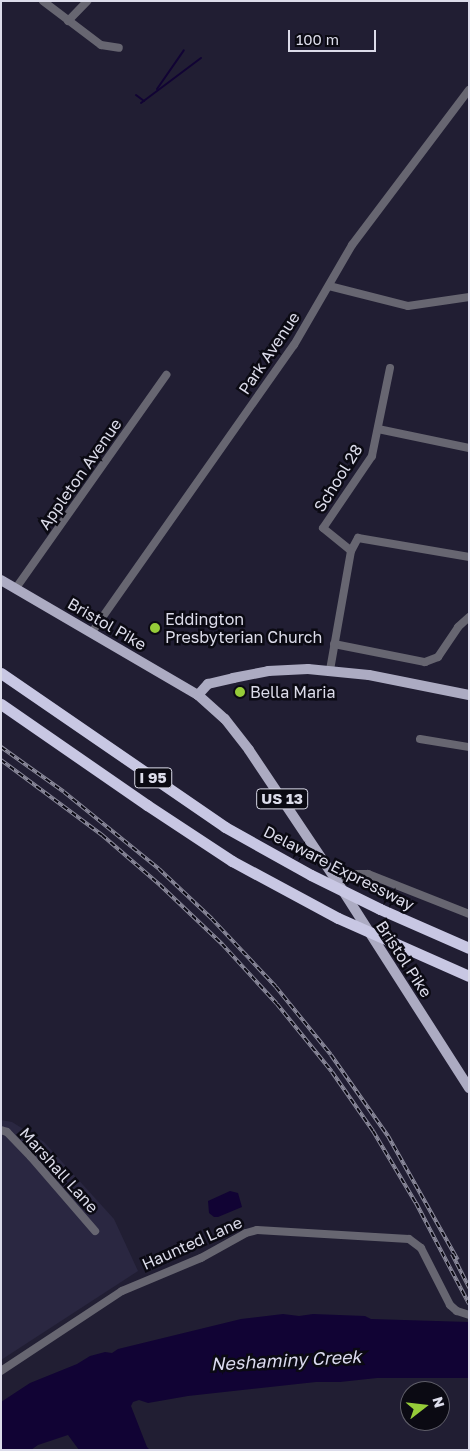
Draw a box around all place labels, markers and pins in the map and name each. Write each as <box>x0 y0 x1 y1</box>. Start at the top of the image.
place label: Eddington Presbyterian Church <box>165 609 322 647</box>
marker: Eddington Presbyterian Church <box>149 622 161 634</box>
place label: Bella Maria <box>250 682 336 702</box>
marker: Bella Maria <box>234 686 246 698</box>

